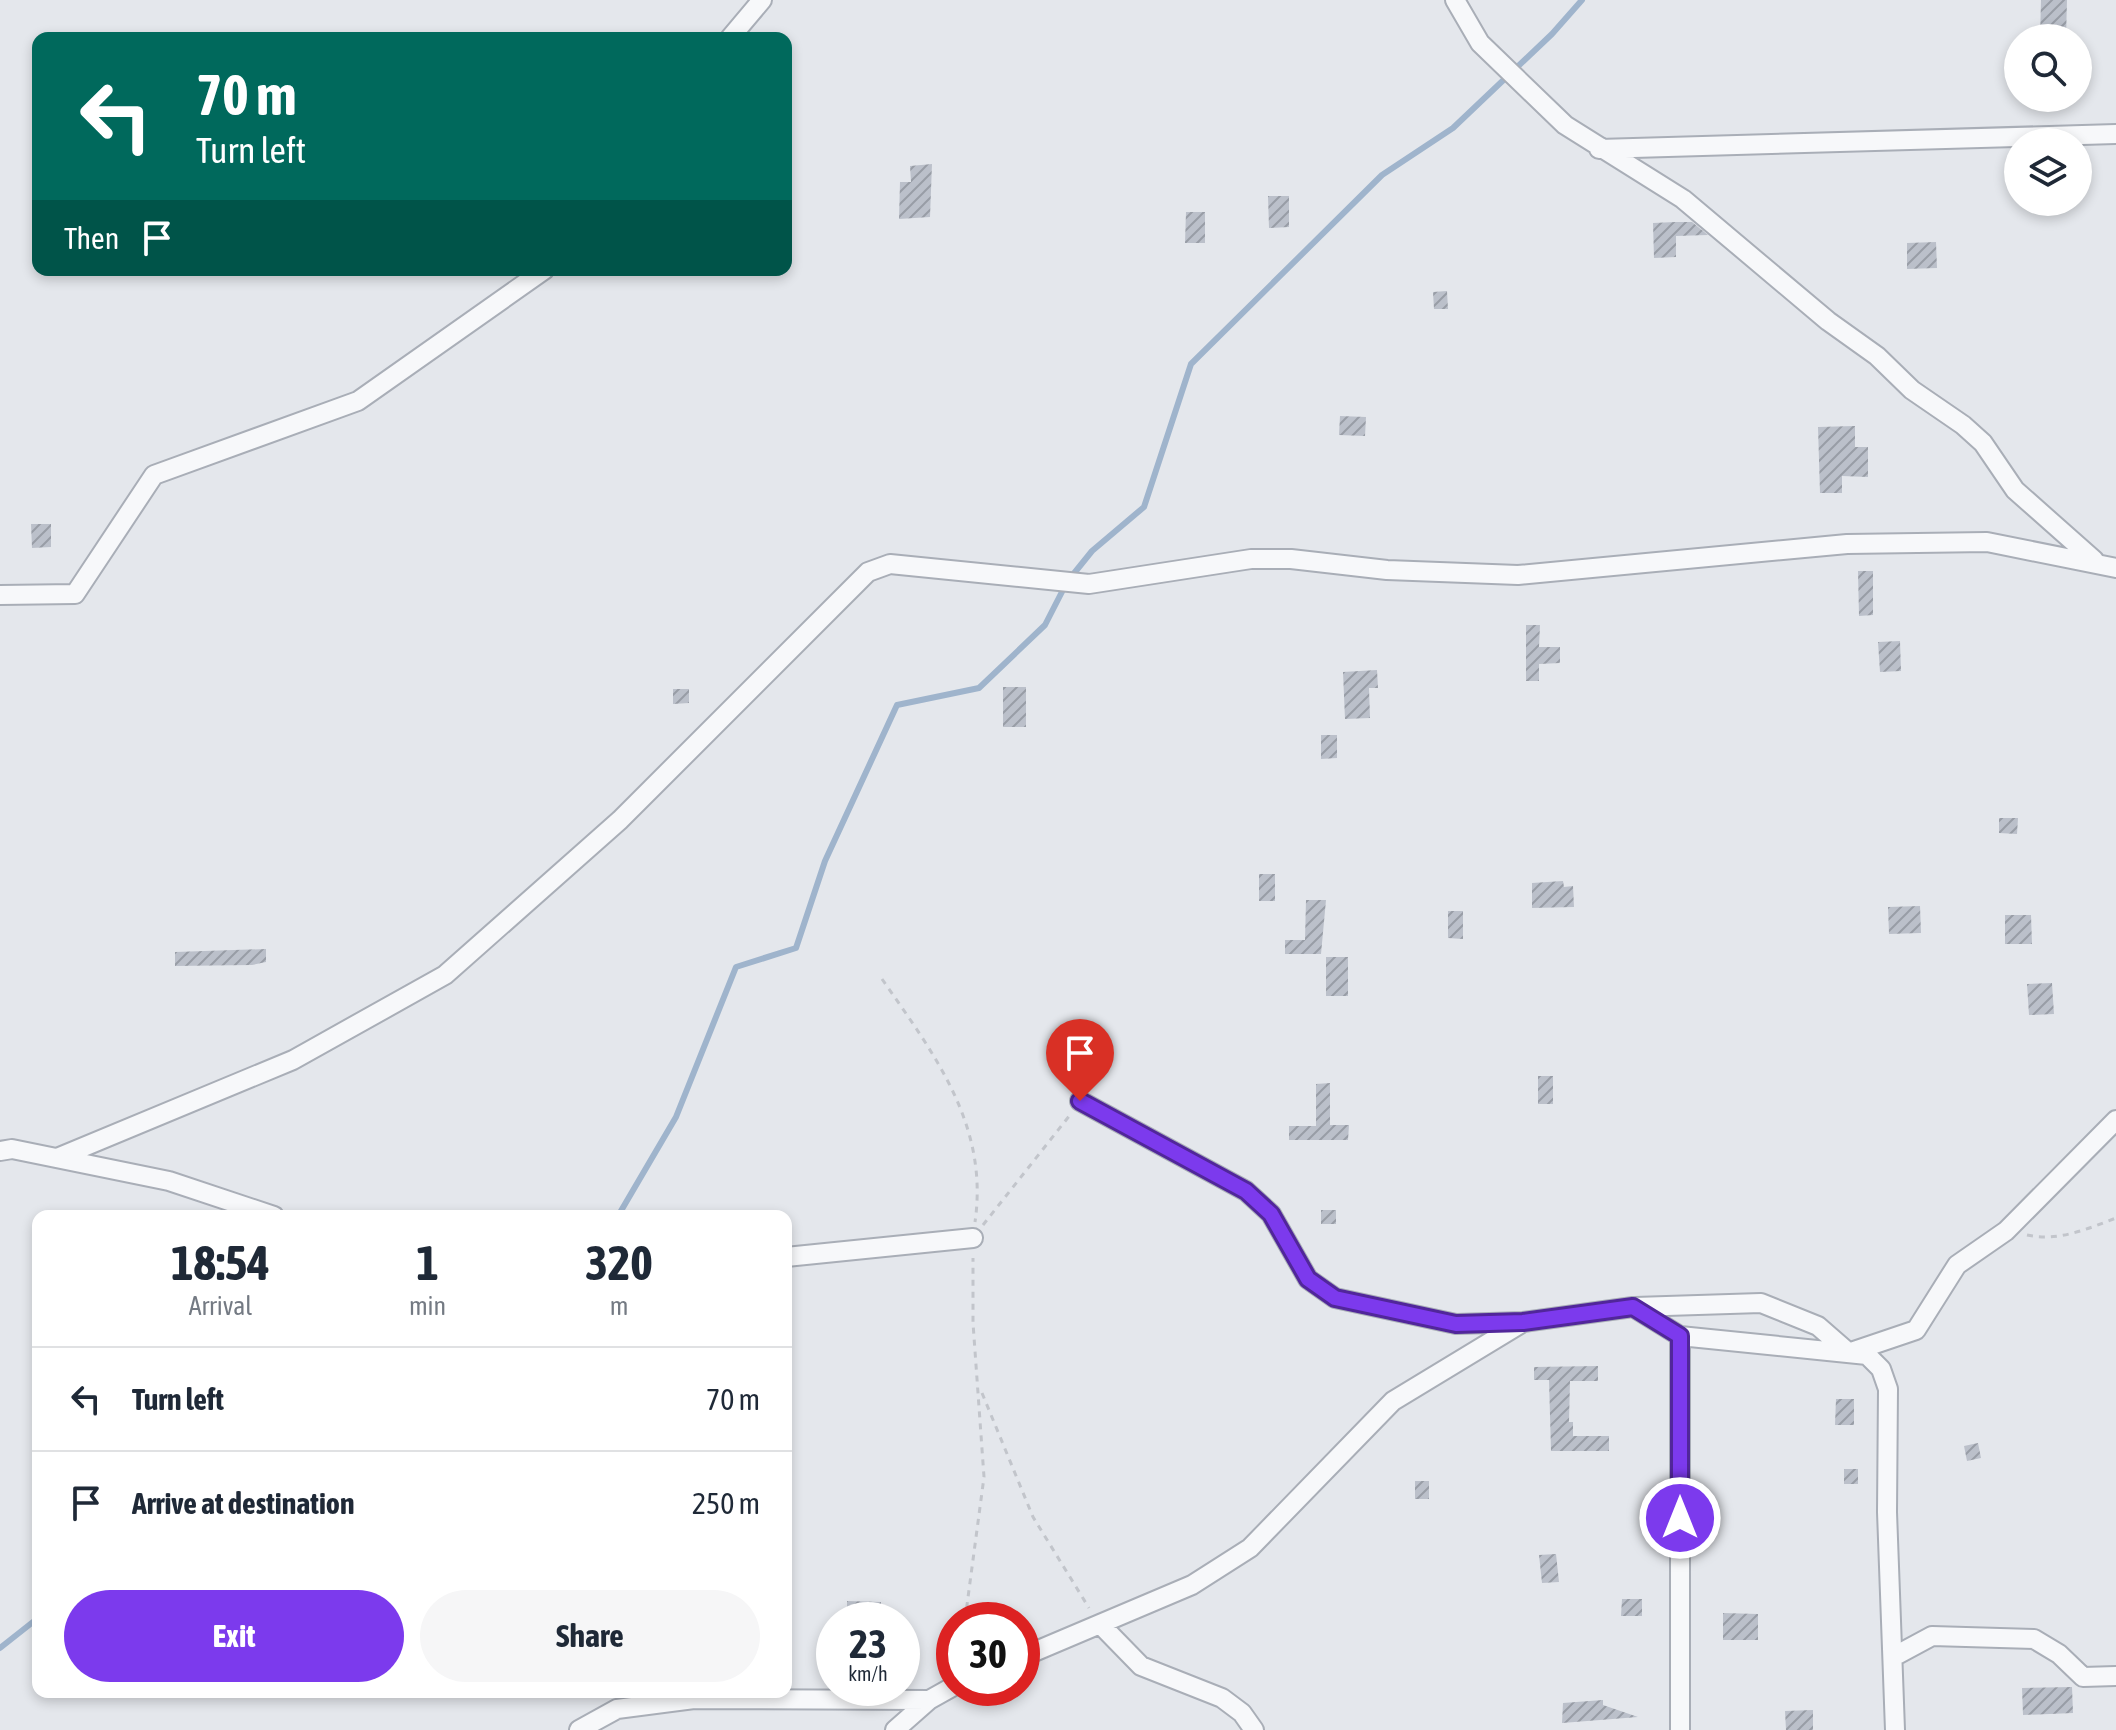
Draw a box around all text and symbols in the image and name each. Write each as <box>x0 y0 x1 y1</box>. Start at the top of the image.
map controls <box>2004 24 2092 216</box>
button: search <box>2004 24 2092 112</box>
text: 70 m <box>196 63 297 127</box>
icon: left <box>64 64 168 168</box>
button: layers <box>2004 128 2092 216</box>
text: Turn left <box>196 129 306 171</box>
icon: arrive <box>135 216 179 260</box>
text: Then <box>64 221 119 255</box>
pin <box>1046 1019 1114 1101</box>
icon: arrive <box>1058 1031 1102 1075</box>
text: 18:54 <box>171 1235 270 1290</box>
text: 1 <box>416 1235 439 1290</box>
text: 320 <box>585 1235 653 1290</box>
text: Arrival <box>189 1291 252 1321</box>
text: min <box>409 1291 446 1321</box>
text: m <box>610 1291 628 1321</box>
icon: left <box>64 1377 108 1421</box>
text: Turn left <box>132 1382 224 1416</box>
text: 70 m <box>706 1382 760 1416</box>
position arrow <box>1638 1476 1722 1560</box>
icon: arrive <box>64 1481 108 1525</box>
text: Arrive at destination <box>132 1486 354 1520</box>
text: 250 m <box>692 1486 760 1520</box>
button: Exit <box>64 1590 404 1682</box>
button: Share <box>420 1590 760 1682</box>
speed limit sign: 30 <box>936 1602 1040 1706</box>
text: 23 <box>849 1621 887 1666</box>
text: km/h <box>848 1662 888 1685</box>

